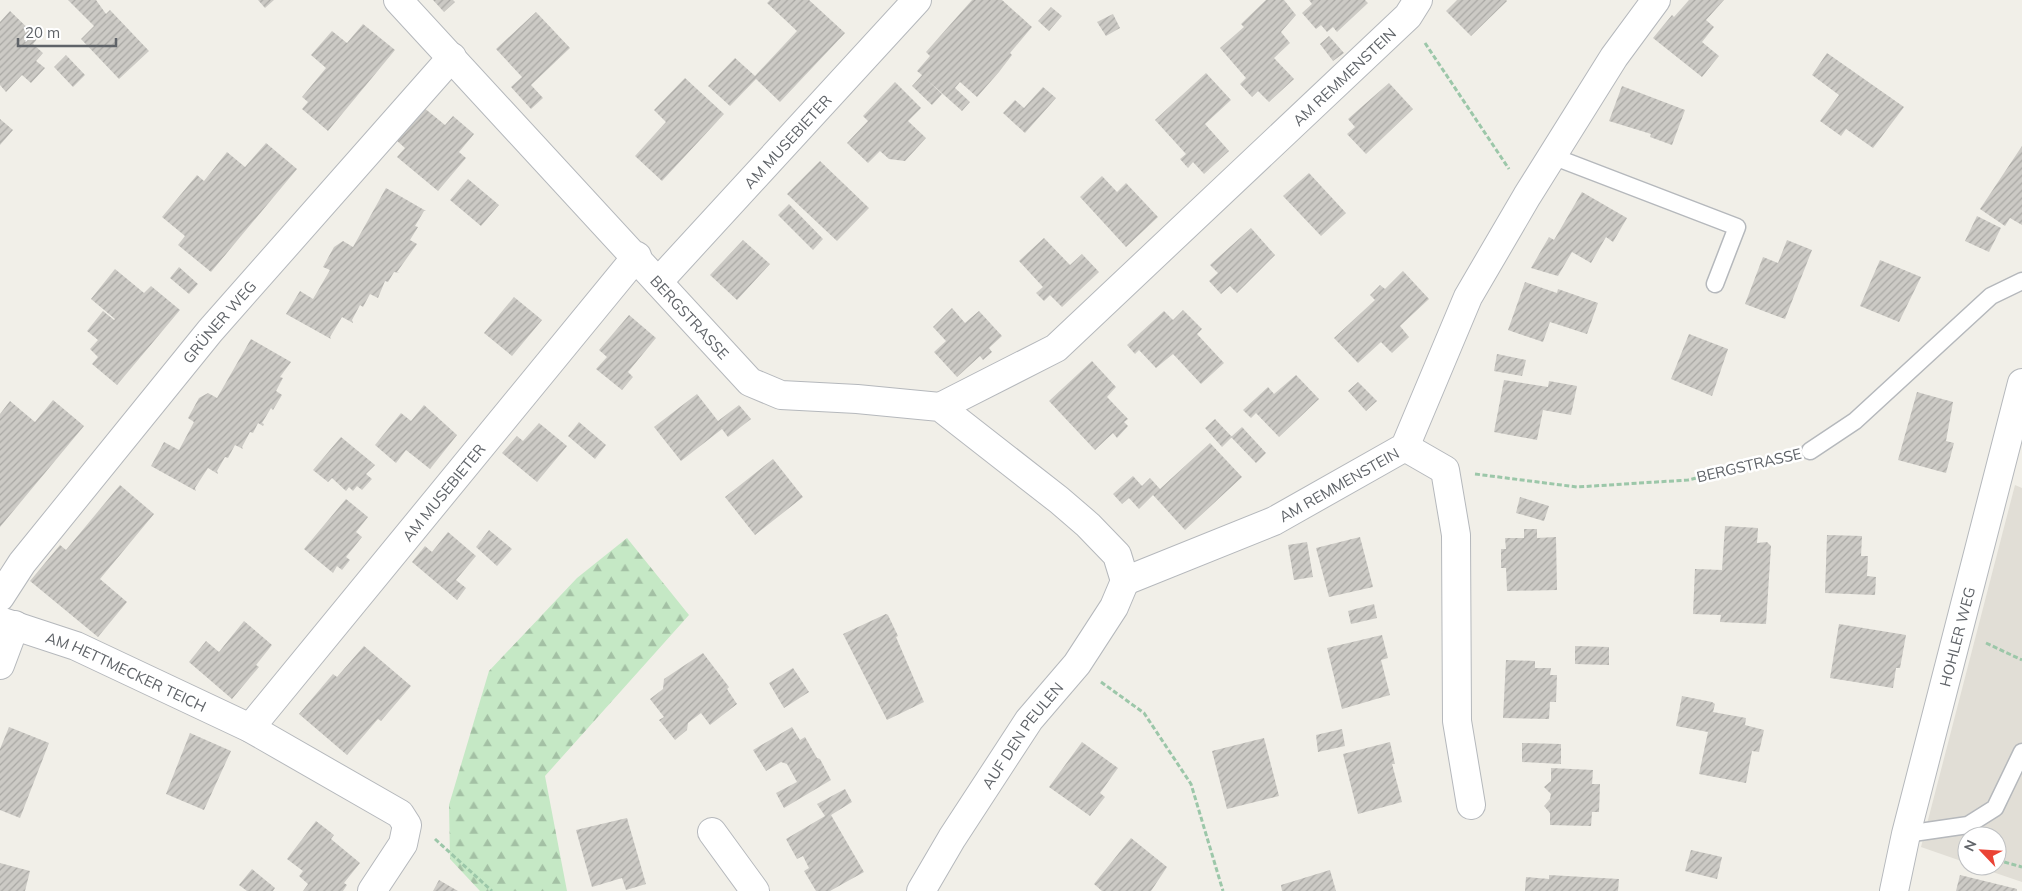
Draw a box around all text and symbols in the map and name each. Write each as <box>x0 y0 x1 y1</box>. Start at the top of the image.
scale bar <box>18 15 115 47</box>
text: 20 m <box>25 23 60 42</box>
street label: AM REMMENSTEIN <box>1288 23 1400 130</box>
street label: AM MUSEBIETER <box>739 90 835 192</box>
street label: BERGSTRASSE <box>647 271 733 363</box>
street label: GRÜNER WEG <box>178 276 260 367</box>
street label: AM MUSEBIETER <box>398 439 489 545</box>
street label: AM REMMENSTEIN <box>1275 443 1402 526</box>
street label: BERGSTRASSE <box>1695 444 1803 486</box>
street label: HOHLER WEG <box>1935 585 1979 689</box>
street label: AM HETTMECKER TEICH <box>43 627 210 716</box>
street label: AUF DEN PEULEN <box>977 678 1067 792</box>
north arrow <box>1957 826 2007 876</box>
text: N <box>1960 837 1981 854</box>

